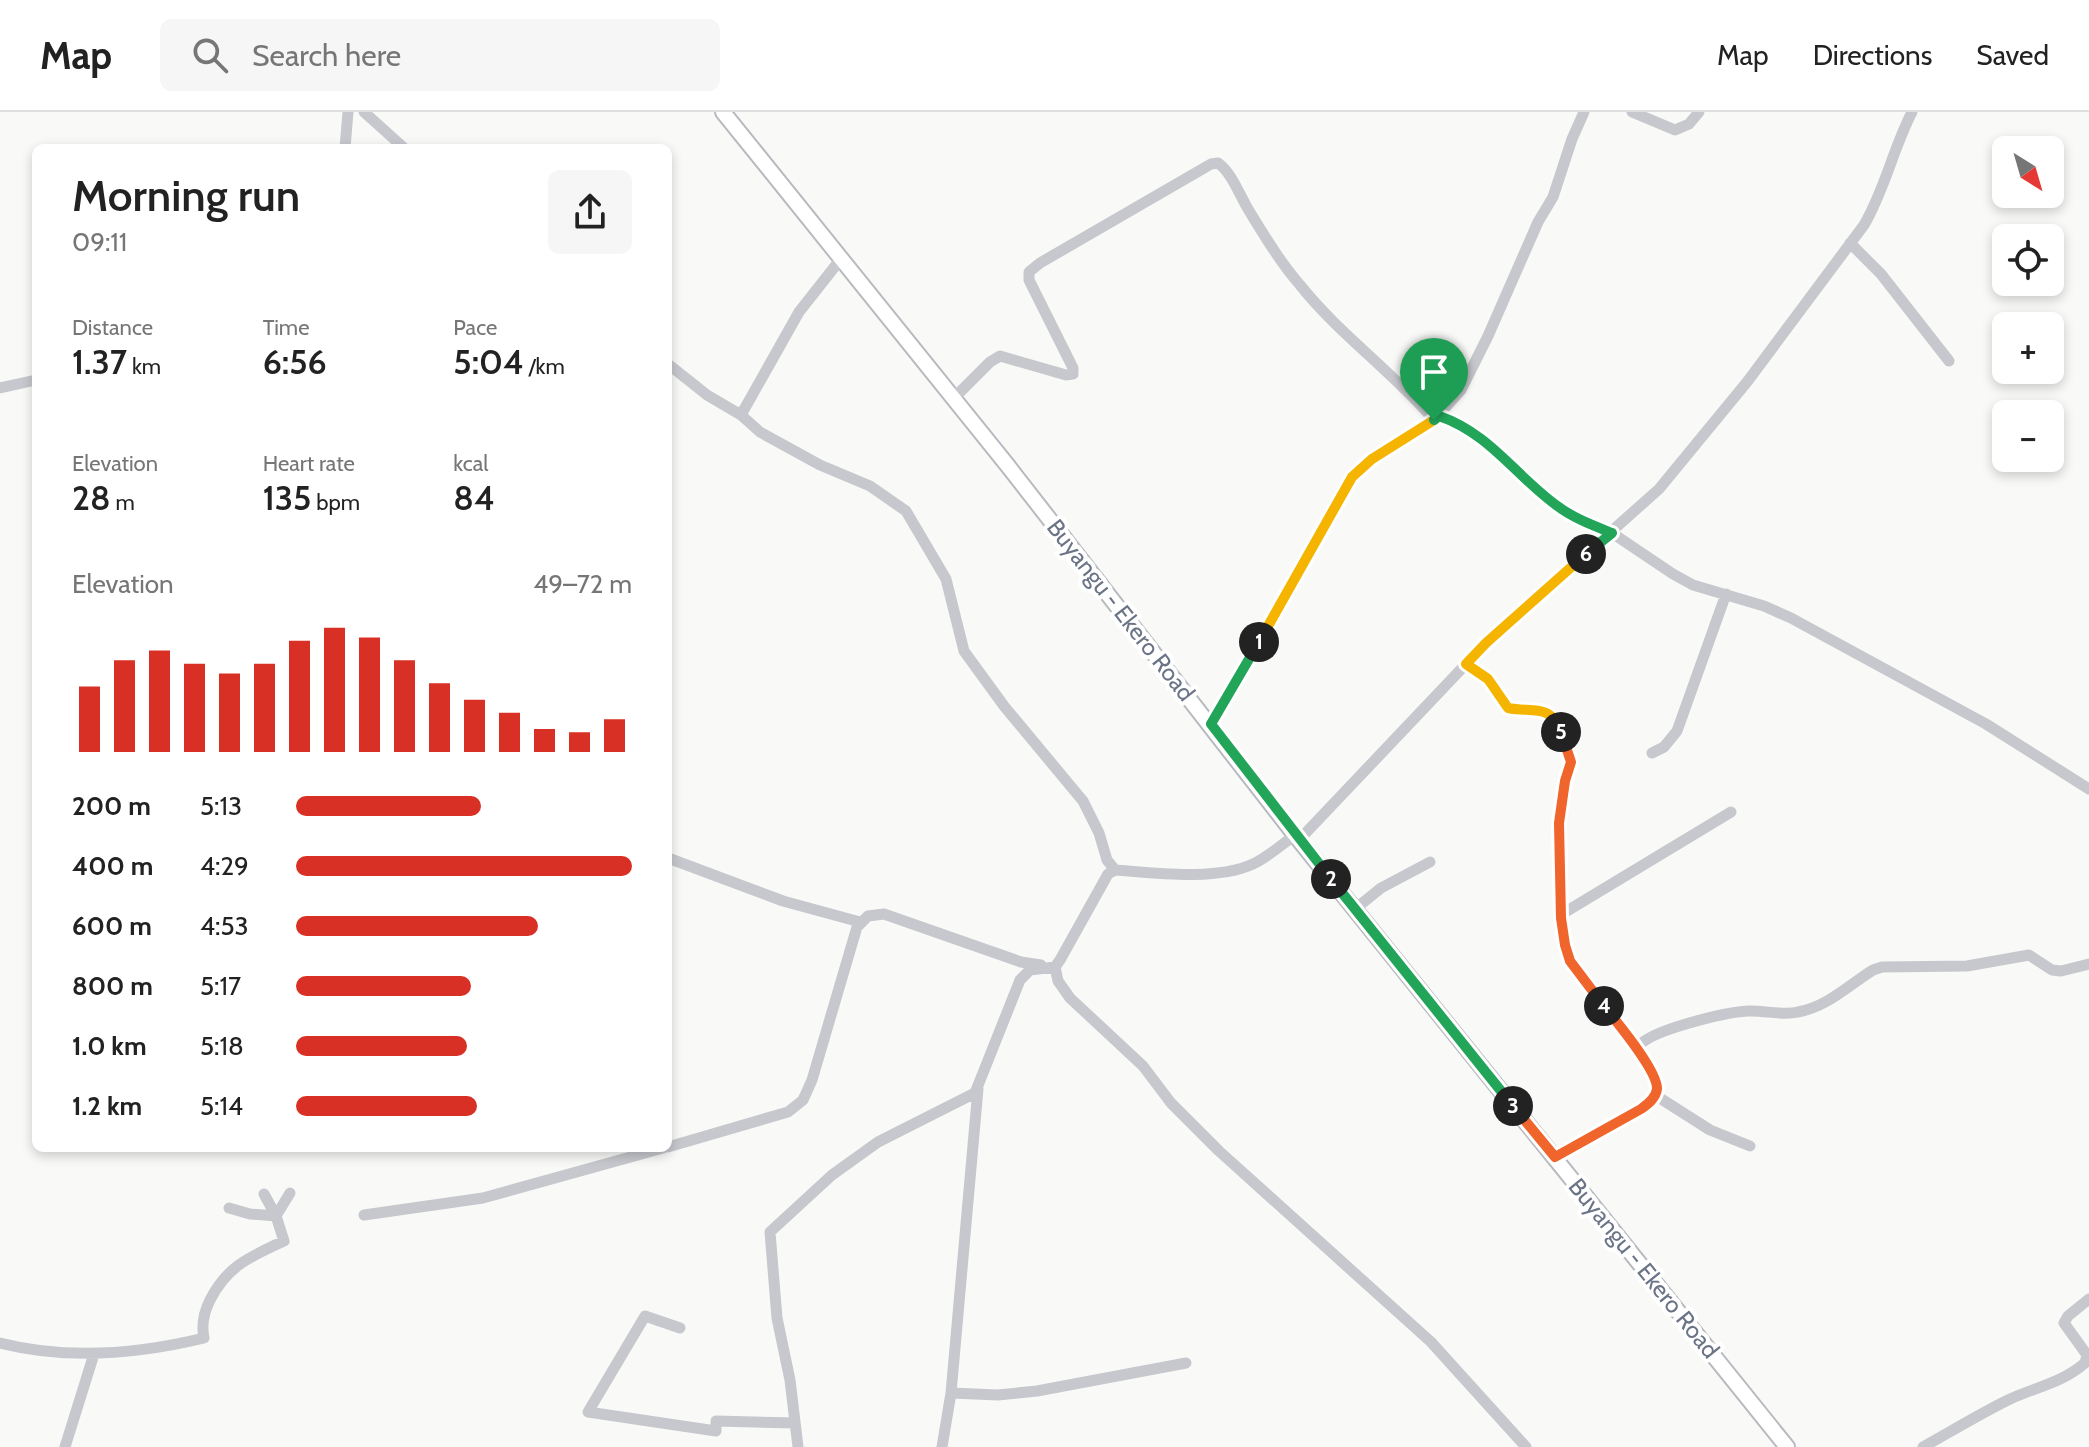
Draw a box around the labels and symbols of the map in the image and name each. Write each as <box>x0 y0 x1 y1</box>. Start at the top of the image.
north arrow <box>1992 136 2064 208</box>
pin <box>1400 338 1468 420</box>
street label: Buyangu - Ekero Road <box>1041 513 1201 707</box>
pin: 6 <box>1566 534 1606 574</box>
pin: 1 <box>1239 622 1279 662</box>
pin: 5 <box>1541 712 1581 752</box>
pin: 2 <box>1311 859 1351 899</box>
pin: 4 <box>1584 986 1624 1026</box>
pin: 3 <box>1493 1086 1533 1126</box>
street label: Buyangu - Ekero Road <box>1563 1172 1725 1364</box>

